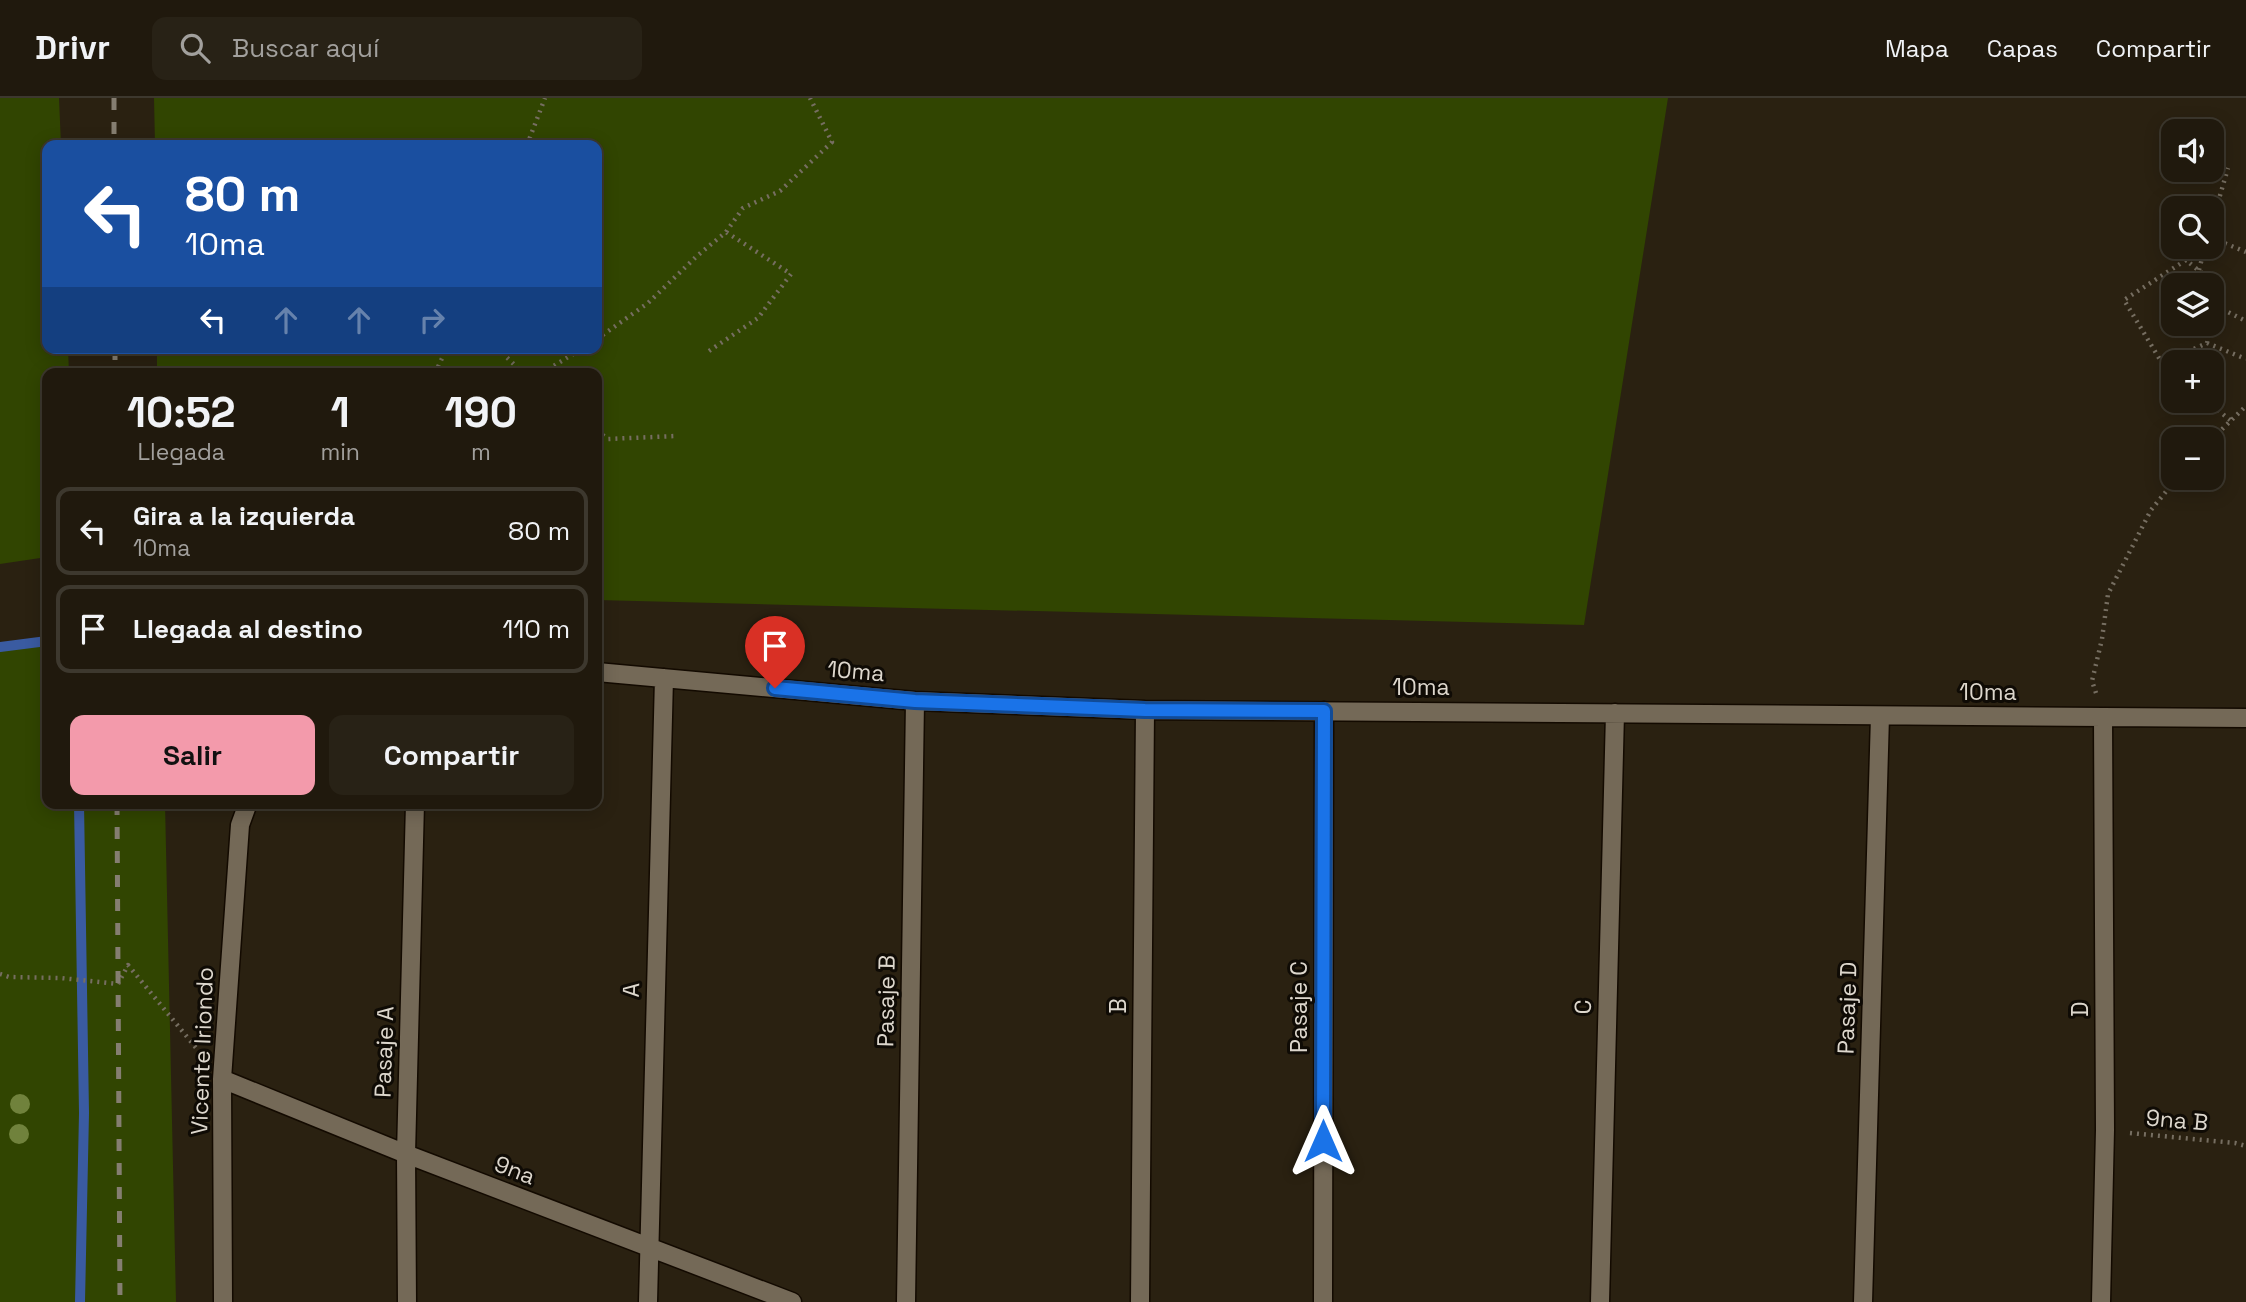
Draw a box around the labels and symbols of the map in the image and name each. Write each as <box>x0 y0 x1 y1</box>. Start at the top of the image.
pin <box>745 616 805 688</box>
street label: 10ma <box>826 654 886 688</box>
street label: 10ma <box>1392 672 1450 702</box>
street label: 10ma <box>1959 677 2017 707</box>
street label: Pasaje B <box>870 955 902 1047</box>
street label: Pasaje C <box>1284 961 1314 1053</box>
street label: Pasaje D <box>1830 961 1864 1055</box>
street label: Vicente Iriondo <box>184 967 220 1135</box>
street label: A <box>616 982 646 998</box>
street label: B <box>1103 998 1133 1014</box>
street label: C <box>1568 999 1598 1015</box>
street label: D <box>2065 1001 2095 1017</box>
street label: Pasaje A <box>367 1006 401 1098</box>
street label: 9na B <box>2145 1102 2209 1138</box>
position arrow <box>1286 1104 1360 1178</box>
street label: 9na <box>490 1149 540 1191</box>

